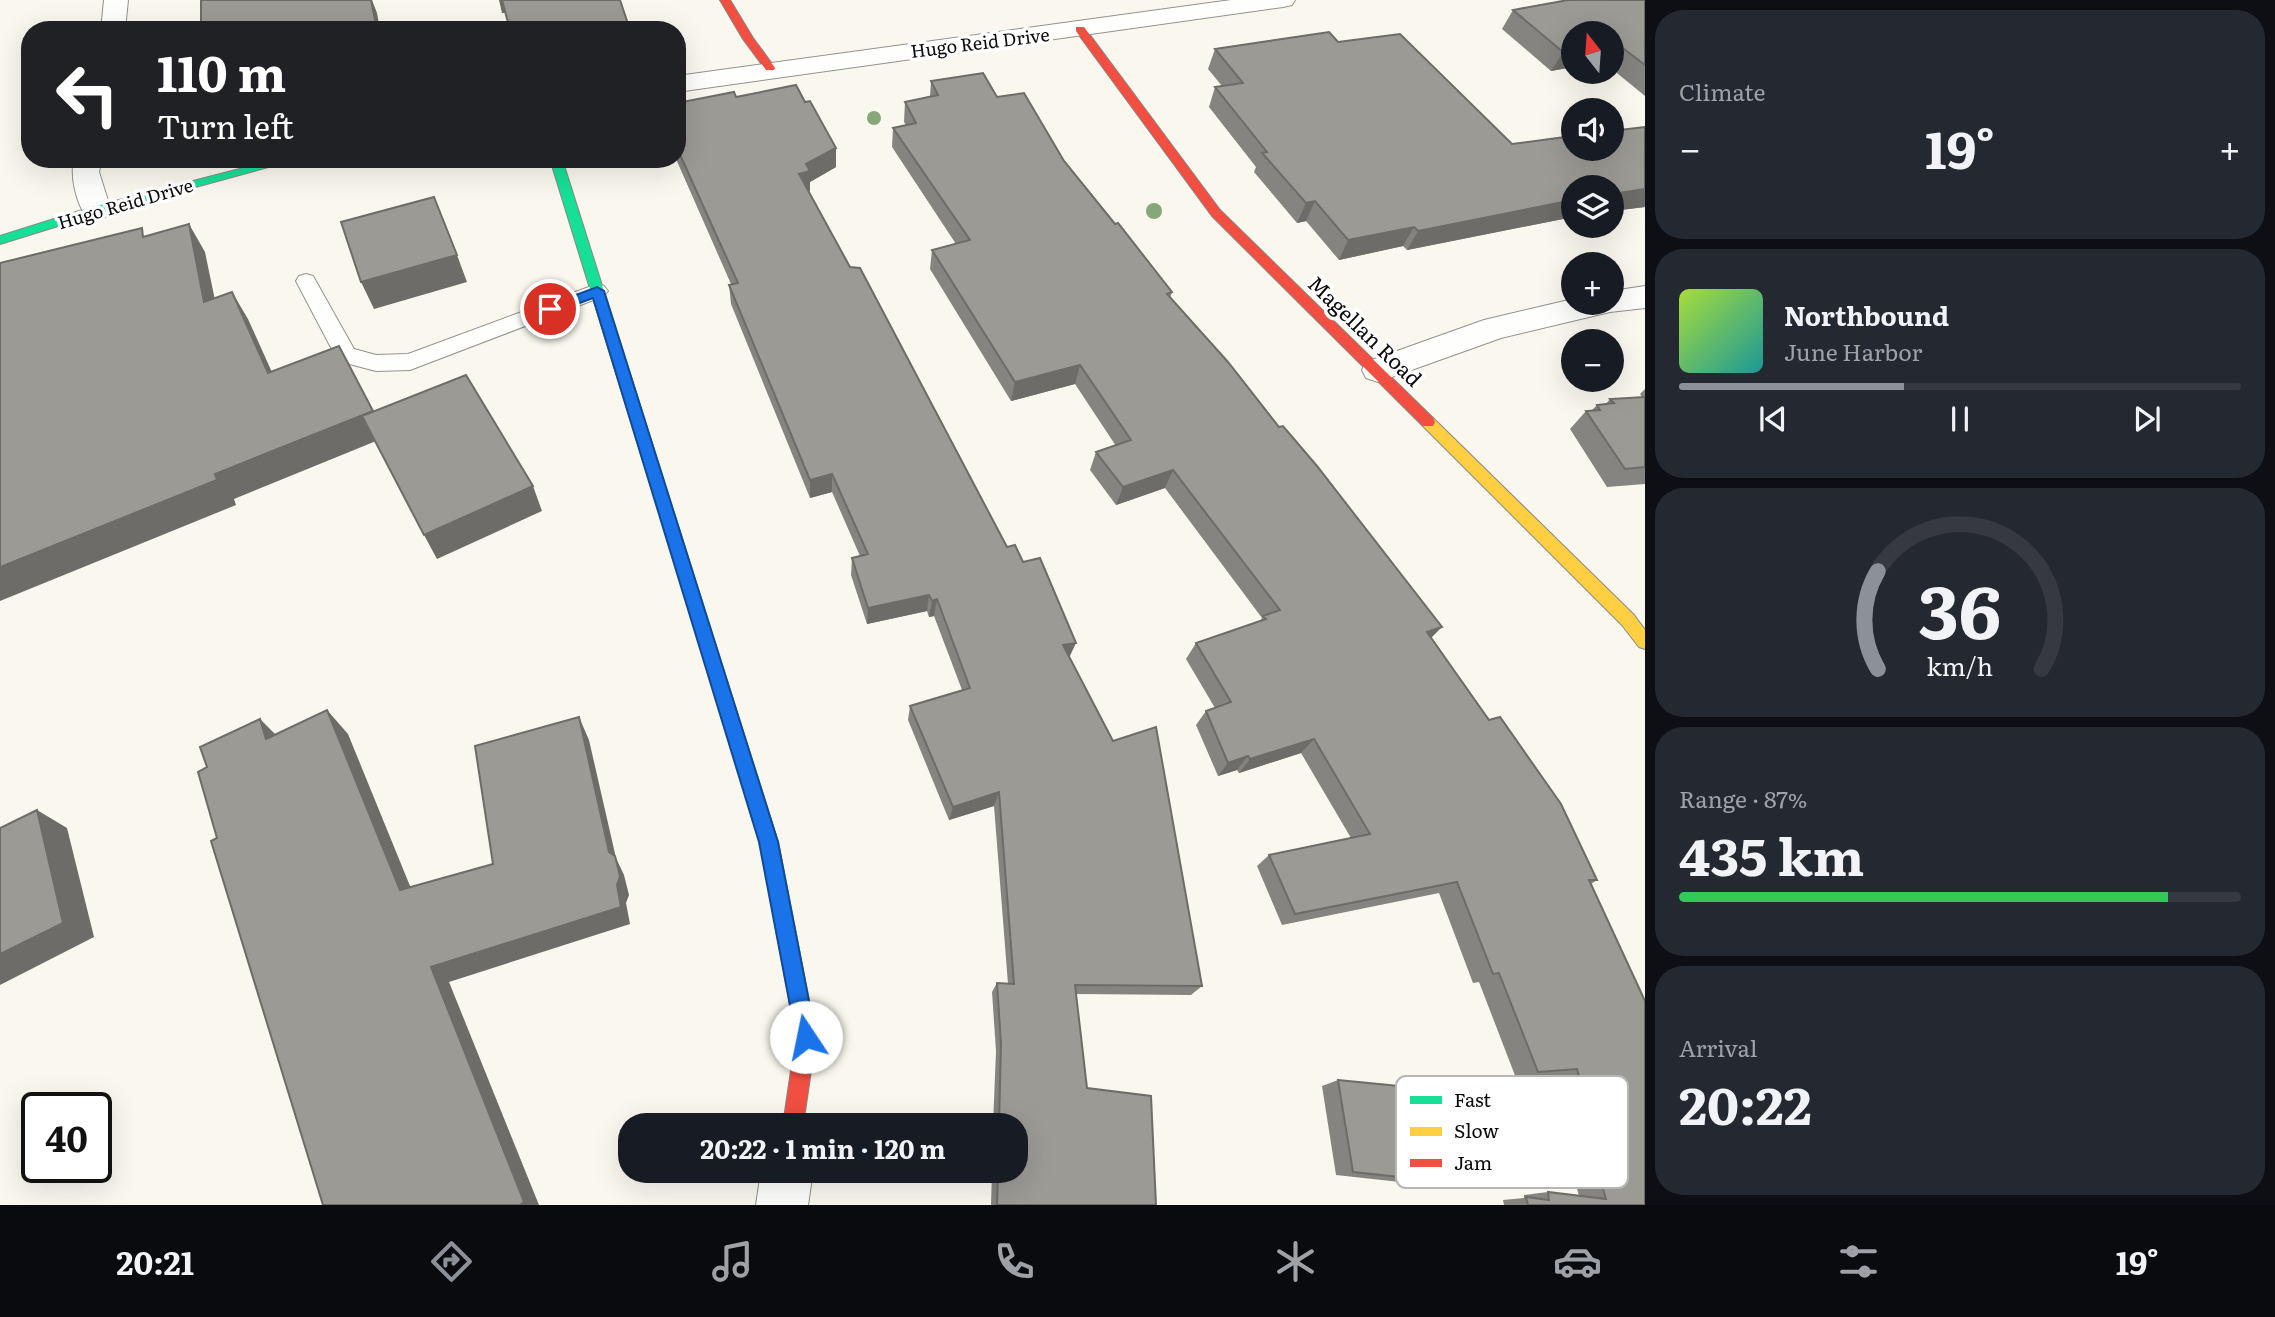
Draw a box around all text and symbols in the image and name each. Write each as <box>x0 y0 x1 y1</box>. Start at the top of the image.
street label: Hugo Reid Drive <box>909 20 1051 64</box>
north arrow <box>1561 21 1624 84</box>
map controls <box>1561 21 1624 392</box>
text: 110 m <box>157 34 286 107</box>
icon: left <box>42 49 133 140</box>
text: Climate <box>1679 74 1765 108</box>
button: sound <box>1561 98 1624 161</box>
text: Turn left <box>157 101 294 149</box>
text: 19° <box>1925 108 1995 185</box>
text: − <box>1679 118 1701 175</box>
text: + <box>2219 118 2241 175</box>
street label: Hugo Reid Drive <box>54 171 196 235</box>
button: layers <box>1561 175 1624 238</box>
button: + <box>1561 252 1624 315</box>
street label: Magellan Road <box>1302 267 1430 393</box>
pin <box>520 279 580 339</box>
icon: arrive <box>531 290 569 328</box>
text: Northbound <box>1784 295 1949 334</box>
button: − <box>1561 329 1624 392</box>
text: June Harbor <box>1784 334 1922 368</box>
icon: previous <box>1754 400 1792 438</box>
icon: pause <box>1941 400 1979 438</box>
icon: next <box>2128 400 2166 438</box>
text: 36 <box>1918 553 2002 661</box>
text: km/h <box>1927 646 1993 683</box>
text: Range · 87% <box>1679 781 1807 815</box>
text: 435 km <box>1679 815 1864 892</box>
position arrow <box>769 1000 843 1074</box>
text: Arrival <box>1679 1030 1758 1064</box>
text: 20:22 <box>1679 1064 1812 1141</box>
legend <box>1396 1076 1628 1188</box>
text: Fast <box>1454 1085 1491 1113</box>
speed limit sign: 40 <box>21 1092 112 1183</box>
text: Slow <box>1454 1116 1499 1144</box>
text: 20:22 · 1 min · 120 m <box>700 1128 946 1167</box>
text: Jam <box>1454 1148 1492 1176</box>
text: 20:21 <box>116 1237 194 1285</box>
icon: directions <box>427 1237 476 1286</box>
icon: music <box>708 1237 757 1286</box>
icon: phone <box>990 1237 1039 1286</box>
icon: climate <box>1271 1237 1320 1286</box>
icon: car <box>1553 1237 1602 1286</box>
icon: filters <box>1834 1237 1883 1286</box>
text: 19° <box>2116 1237 2159 1285</box>

